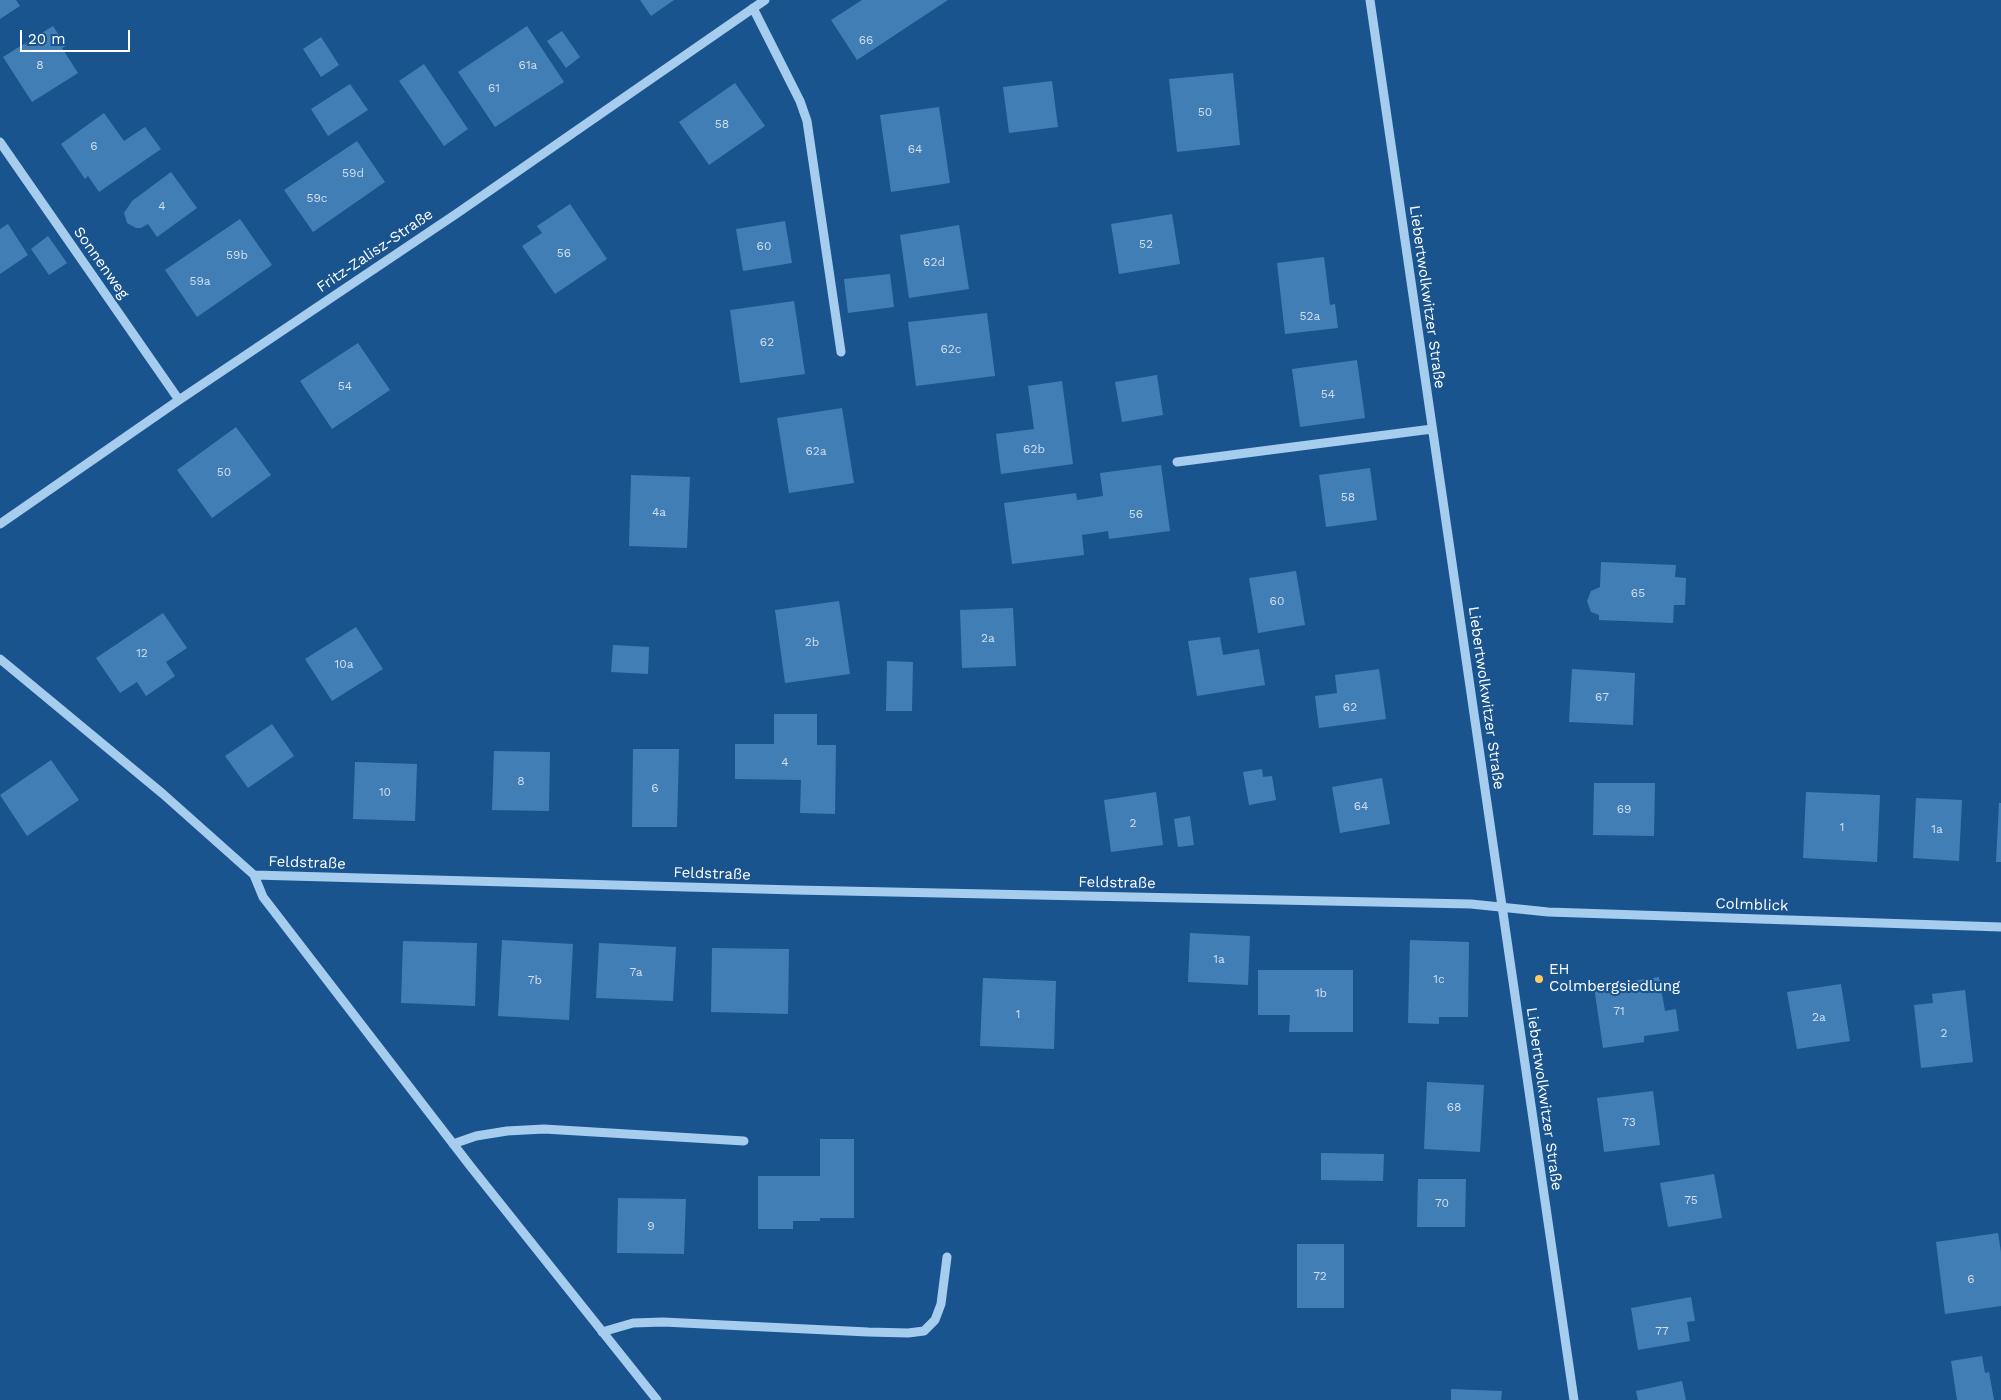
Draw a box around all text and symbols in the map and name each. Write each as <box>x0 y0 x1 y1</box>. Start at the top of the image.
scale bar <box>22 20 132 52</box>
text: 20 m <box>28 30 66 48</box>
house number: 66 <box>859 33 873 47</box>
house number: 8 <box>36 58 44 72</box>
house number: 61a <box>519 58 537 72</box>
house number: 61 <box>488 81 500 95</box>
house number: 50 <box>1198 105 1212 119</box>
house number: 58 <box>715 117 729 131</box>
house number: 6 <box>90 139 98 153</box>
house number: 64 <box>908 142 922 156</box>
house number: 59d <box>342 166 364 180</box>
house number: 59c <box>306 191 328 205</box>
house number: 4 <box>158 199 166 213</box>
street label: Liebertwolkwitzer Straße <box>1405 204 1449 390</box>
street label: Fritz-Zalisz-Straße <box>313 205 437 297</box>
street label: Sonnenweg <box>70 223 132 303</box>
house number: 52 <box>1139 237 1153 251</box>
house number: 60 <box>757 239 771 253</box>
house number: 56 <box>557 246 571 260</box>
house number: 59b <box>226 248 248 262</box>
house number: 62d <box>923 255 945 269</box>
house number: 59a <box>189 274 211 288</box>
house number: 52a <box>1300 309 1320 323</box>
house number: 62 <box>760 335 774 349</box>
house number: 62c <box>940 342 962 356</box>
house number: 54 <box>338 379 352 393</box>
house number: 54 <box>1321 387 1335 401</box>
house number: 62b <box>1023 442 1045 456</box>
house number: 62a <box>805 444 827 458</box>
house number: 50 <box>217 465 231 479</box>
house number: 58 <box>1341 490 1355 504</box>
house number: 4a <box>652 505 666 519</box>
house number: 56 <box>1129 507 1143 521</box>
house number: 65 <box>1631 586 1645 600</box>
house number: 60 <box>1270 594 1284 608</box>
street label: Liebertwolkwitzer Straße <box>1464 605 1508 791</box>
house number: 2a <box>981 631 995 645</box>
house number: 2b <box>805 635 819 649</box>
house number: 12 <box>136 646 148 660</box>
house number: 10a <box>335 657 353 671</box>
house number: 67 <box>1595 690 1609 704</box>
house number: 62 <box>1343 700 1357 714</box>
house number: 4 <box>781 755 789 769</box>
house number: 8 <box>517 774 525 788</box>
house number: 6 <box>651 781 659 795</box>
house number: 10 <box>379 785 391 799</box>
house number: 64 <box>1354 799 1368 813</box>
house number: 69 <box>1617 802 1631 816</box>
house number: 2 <box>1130 816 1136 830</box>
house number: 1 <box>1840 820 1844 834</box>
house number: 1a <box>1931 822 1943 836</box>
street label: Feldstraße <box>268 853 346 873</box>
street label: Feldstraße <box>673 864 751 884</box>
street label: Feldstraße <box>1078 873 1156 893</box>
street label: Colmblick <box>1715 895 1789 915</box>
house number: 1a <box>1213 952 1225 966</box>
place label: EH Colmbergsiedlung <box>1549 961 1680 996</box>
house number: 7a <box>629 965 643 979</box>
house number: 1c <box>1433 972 1445 986</box>
house number: 7b <box>528 973 542 987</box>
marker: EH Colmbergsiedlung <box>1533 973 1545 985</box>
house number: 1b <box>1315 986 1327 1000</box>
house number: 71 <box>1613 1004 1625 1018</box>
street label: Liebertwolkwitzer Straße <box>1522 1006 1566 1192</box>
house number: 1 <box>1016 1007 1020 1021</box>
house number: 2a <box>1812 1010 1826 1024</box>
house number: 2 <box>1941 1026 1947 1040</box>
house number: 68 <box>1447 1100 1461 1114</box>
house number: 73 <box>1622 1115 1636 1129</box>
house number: 75 <box>1684 1193 1698 1207</box>
house number: 70 <box>1435 1196 1449 1210</box>
house number: 9 <box>647 1219 655 1233</box>
house number: 72 <box>1313 1269 1327 1283</box>
house number: 6 <box>1967 1272 1975 1286</box>
house number: 77 <box>1655 1324 1669 1338</box>

